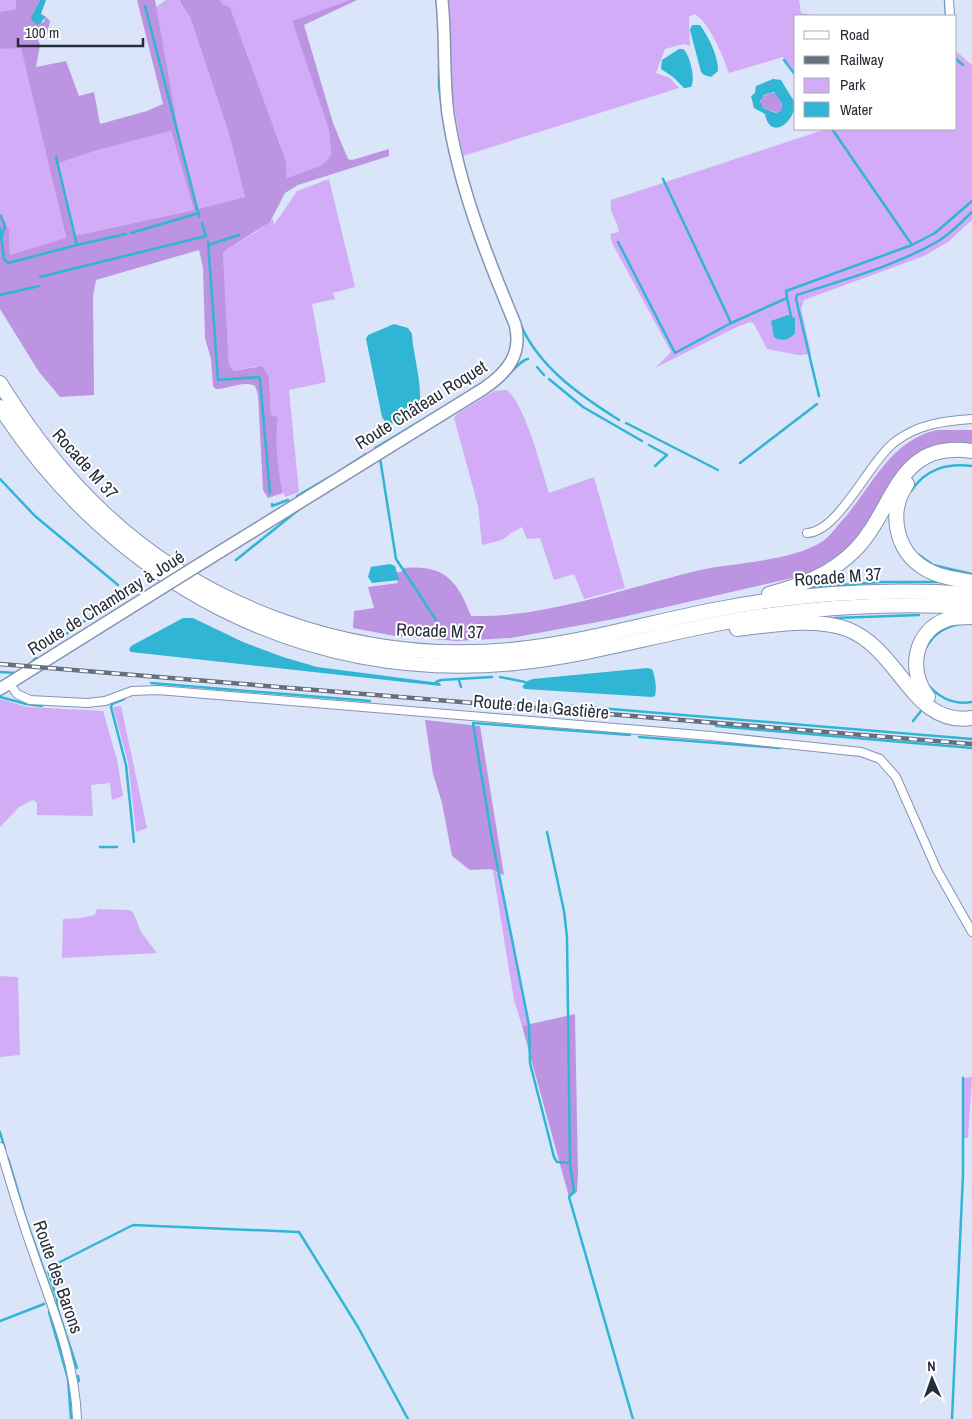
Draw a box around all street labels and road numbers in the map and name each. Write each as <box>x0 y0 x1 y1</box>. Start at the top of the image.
street label: Route Château Roquet <box>350 354 491 455</box>
street label: Rocade M 37 <box>47 423 124 505</box>
street label: Route de Chambray à Joué <box>23 544 189 661</box>
street label: Rocade M 37 <box>793 561 883 592</box>
street label: Rocade M 37 <box>396 616 484 645</box>
street label: Route de la Gastière <box>472 688 610 725</box>
street label: Route des Barons <box>27 1217 90 1337</box>

